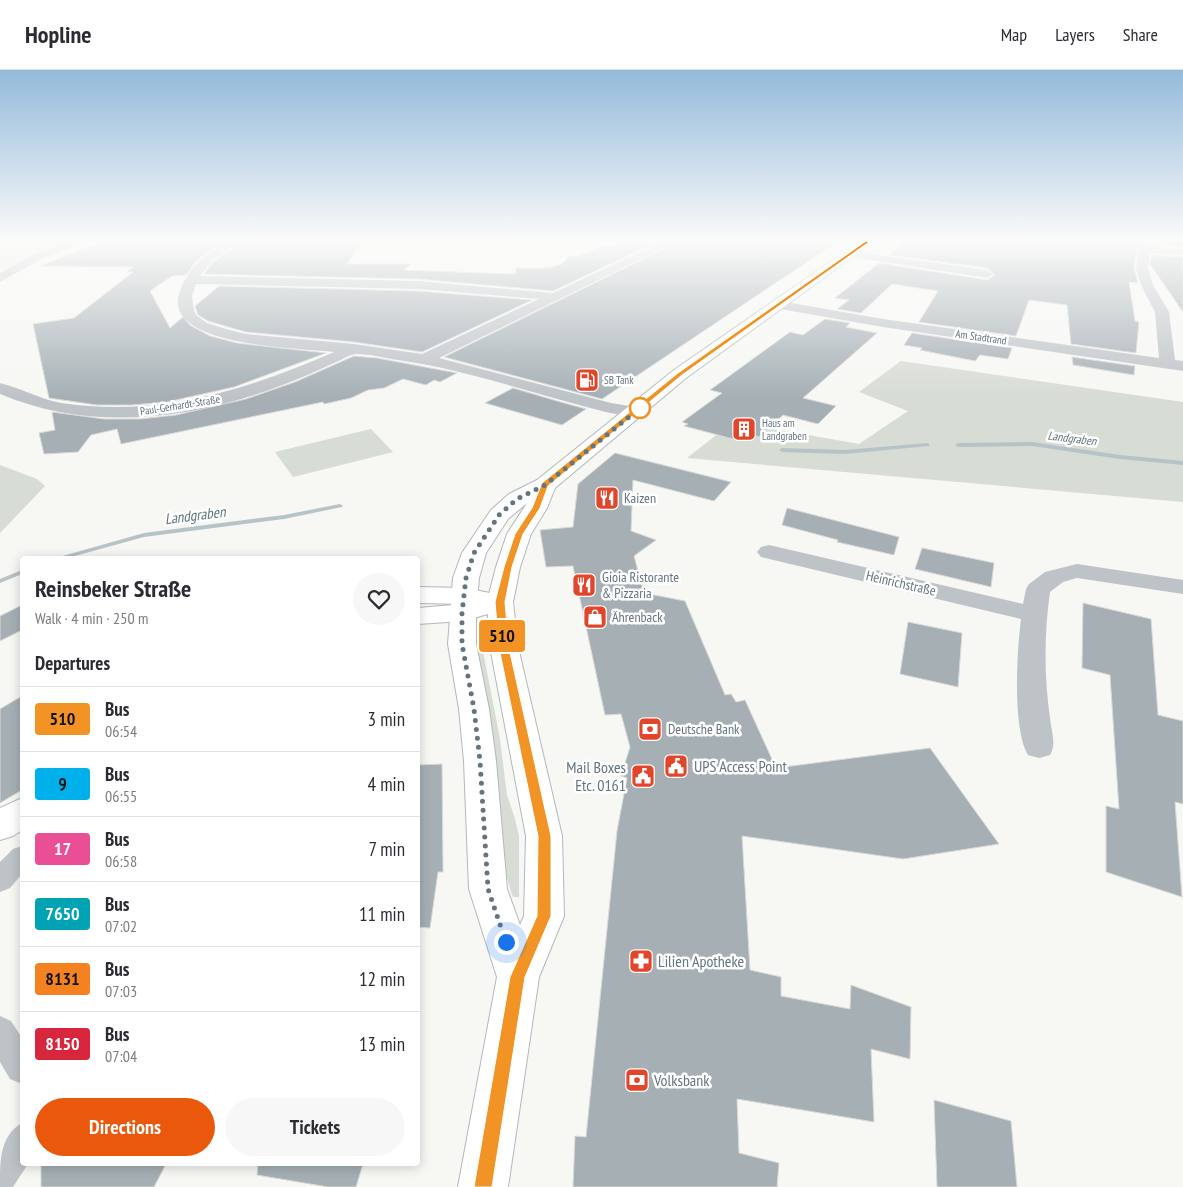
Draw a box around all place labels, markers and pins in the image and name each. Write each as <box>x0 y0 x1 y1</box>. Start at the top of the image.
fuel station icon: SB Tank <box>574 367 600 393</box>
place label: SB Tank <box>604 373 634 387</box>
unlabelled marker <box>629 397 651 419</box>
building icon: Haus am Landgraben <box>731 416 757 442</box>
place label: Haus am Landgraben <box>762 416 807 443</box>
restaurant icon: Kaizen <box>594 485 620 511</box>
place label: Kaizen <box>624 489 656 507</box>
place label: Gioia Ristorante & Pizzaria <box>602 568 679 602</box>
restaurant icon: Gioia Ristorante & Pizzaria <box>571 572 597 598</box>
shop icon: Ährenback <box>582 604 608 630</box>
place label: Ährenback <box>612 608 663 626</box>
bank icon: Deutsche Bank <box>637 716 663 742</box>
place label: Deutsche Bank <box>668 720 740 738</box>
public building icon: UPS Access Point <box>663 753 689 779</box>
place label: UPS Access Point <box>694 756 788 776</box>
place label: Mail Boxes Etc. 0161 <box>566 757 626 795</box>
public building icon: Mail Boxes Etc. 0161 <box>630 763 656 789</box>
pharmacy icon: Lilien Apotheke <box>628 948 654 974</box>
place label: Lilien Apotheke <box>658 951 744 971</box>
bank icon: Volksbank <box>624 1067 650 1093</box>
place label: Volksbank <box>653 1070 710 1090</box>

